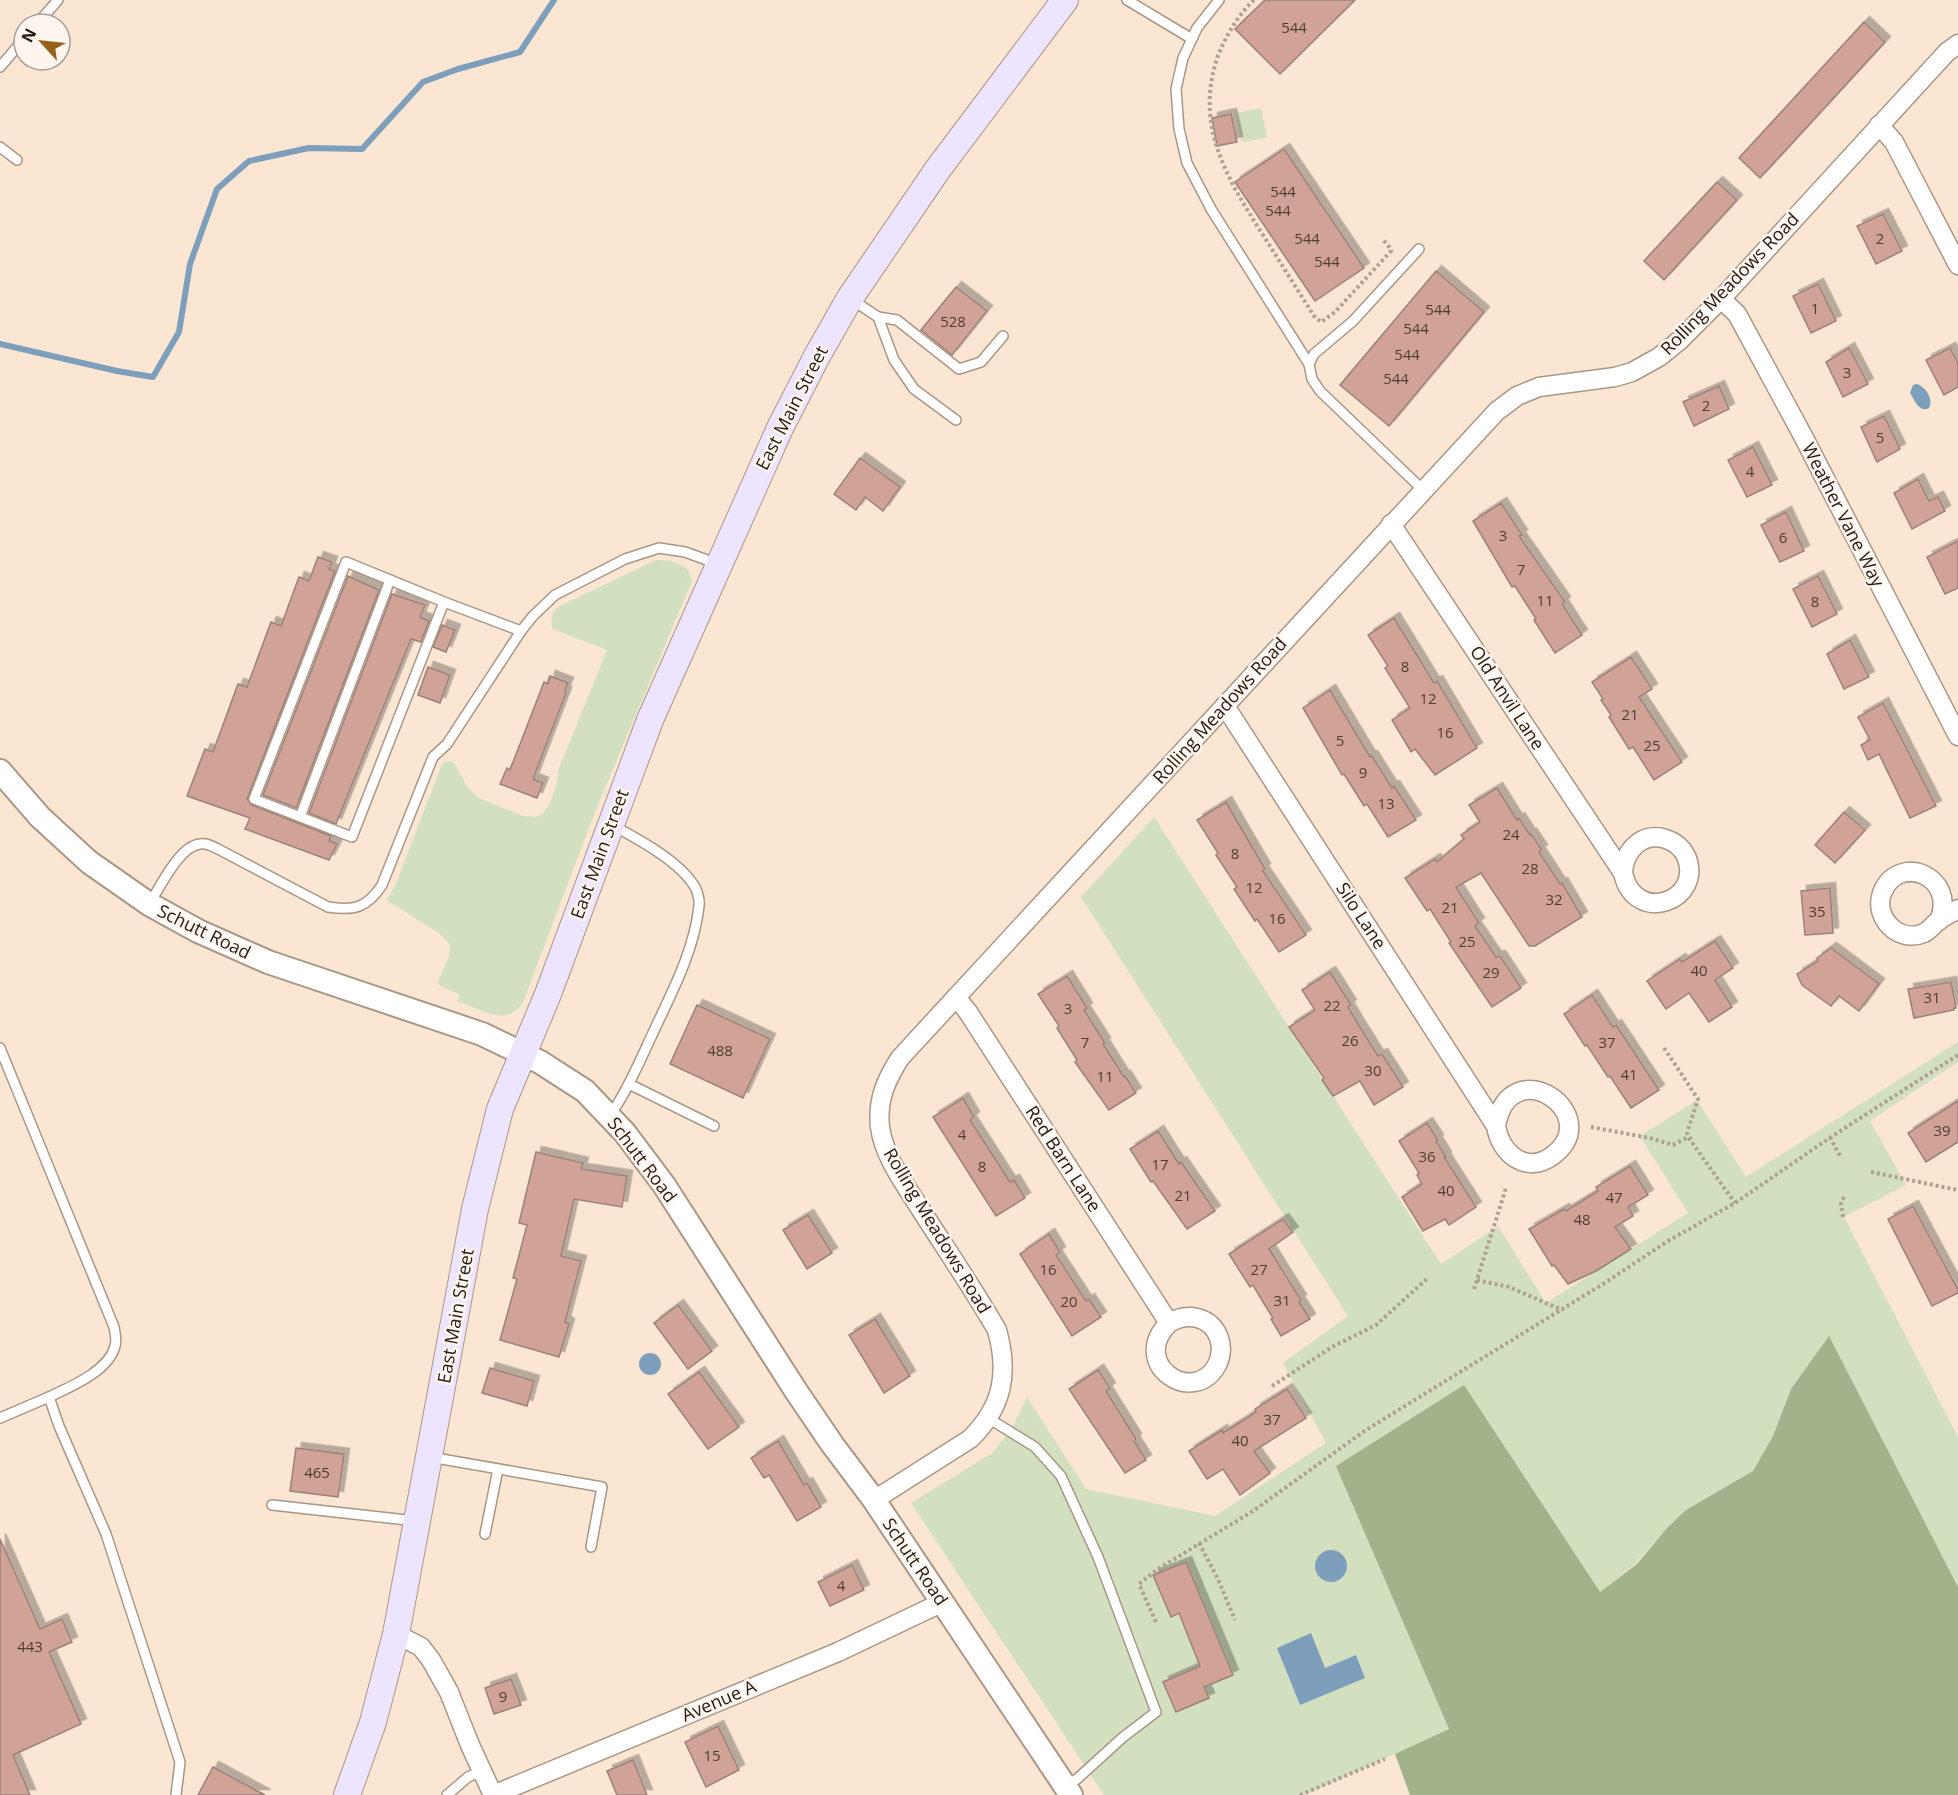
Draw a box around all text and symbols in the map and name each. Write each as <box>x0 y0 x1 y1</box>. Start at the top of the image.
north arrow <box>12 12 72 72</box>
house number: 544 <box>1281 17 1307 37</box>
text: N <box>16 24 41 46</box>
house number: 544 <box>1270 181 1296 201</box>
house number: 544 <box>1265 200 1291 220</box>
street label: Rolling Meadows Road <box>1655 207 1804 360</box>
house number: 544 <box>1294 228 1320 248</box>
house number: 2 <box>1876 228 1884 248</box>
house number: 544 <box>1314 251 1340 271</box>
house number: 1 <box>1811 298 1819 318</box>
house number: 544 <box>1425 299 1451 319</box>
house number: 528 <box>940 311 966 331</box>
house number: 544 <box>1403 318 1429 338</box>
street label: East Main Street <box>749 341 833 474</box>
house number: 544 <box>1394 344 1420 364</box>
house number: 3 <box>1843 362 1851 382</box>
house number: 544 <box>1383 368 1409 388</box>
house number: 2 <box>1702 395 1710 415</box>
house number: 5 <box>1876 427 1884 447</box>
street label: Weather Vane Way <box>1797 438 1891 591</box>
house number: 4 <box>1746 461 1755 481</box>
house number: 3 <box>1499 525 1507 545</box>
house number: 6 <box>1779 527 1787 547</box>
house number: 7 <box>1517 559 1525 579</box>
house number: 11 <box>1536 590 1554 610</box>
house number: 8 <box>1811 591 1819 611</box>
street label: Rolling Meadows Road <box>1147 632 1292 789</box>
street label: Old Anvil Lane <box>1465 641 1551 754</box>
house number: 8 <box>1401 656 1409 676</box>
house number: 12 <box>1419 688 1437 708</box>
house number: 21 <box>1621 704 1639 724</box>
house number: 16 <box>1436 722 1454 742</box>
house number: 5 <box>1336 730 1344 750</box>
house number: 25 <box>1643 735 1661 755</box>
house number: 9 <box>1359 762 1367 782</box>
street label: East Main Street <box>564 785 634 922</box>
house number: 13 <box>1377 793 1395 813</box>
house number: 24 <box>1502 824 1520 844</box>
house number: 8 <box>1231 843 1239 863</box>
house number: 28 <box>1521 858 1539 878</box>
house number: 12 <box>1245 877 1263 897</box>
street label: Silo Lane <box>1331 877 1392 953</box>
house number: 32 <box>1545 889 1563 909</box>
house number: 21 <box>1441 897 1459 917</box>
street label: Schutt Road <box>154 898 255 964</box>
house number: 35 <box>1808 901 1826 921</box>
house number: 16 <box>1268 908 1286 928</box>
house number: 25 <box>1458 931 1476 951</box>
house number: 40 <box>1690 960 1708 980</box>
house number: 29 <box>1482 962 1500 982</box>
house number: 31 <box>1923 987 1941 1007</box>
house number: 22 <box>1323 995 1341 1015</box>
house number: 3 <box>1064 998 1072 1018</box>
house number: 26 <box>1341 1030 1359 1050</box>
house number: 7 <box>1081 1032 1089 1052</box>
house number: 37 <box>1598 1032 1616 1052</box>
house number: 488 <box>707 1040 733 1060</box>
house number: 30 <box>1364 1060 1382 1080</box>
house number: 41 <box>1620 1064 1638 1084</box>
house number: 11 <box>1096 1066 1114 1086</box>
street label: Red Barn Lane <box>1021 1101 1107 1216</box>
street label: Schutt Road <box>603 1112 683 1207</box>
house number: 39 <box>1933 1120 1951 1140</box>
house number: 4 <box>958 1124 967 1144</box>
street label: Rolling Meadows Road <box>879 1143 997 1318</box>
house number: 36 <box>1418 1146 1436 1166</box>
house number: 17 <box>1151 1154 1169 1174</box>
house number: 8 <box>978 1156 986 1176</box>
house number: 40 <box>1437 1180 1455 1200</box>
house number: 21 <box>1174 1185 1192 1205</box>
house number: 47 <box>1605 1187 1623 1207</box>
house number: 48 <box>1573 1209 1591 1229</box>
street label: East Main Street <box>431 1247 479 1385</box>
house number: 16 <box>1039 1259 1057 1279</box>
house number: 27 <box>1250 1259 1268 1279</box>
house number: 31 <box>1273 1290 1291 1310</box>
house number: 20 <box>1060 1291 1078 1311</box>
house number: 37 <box>1263 1409 1281 1429</box>
house number: 40 <box>1231 1430 1249 1450</box>
house number: 465 <box>304 1462 330 1482</box>
street label: Schutt Road <box>878 1513 954 1610</box>
house number: 4 <box>837 1575 846 1595</box>
house number: 443 <box>17 1636 43 1656</box>
street label: Avenue A <box>678 1673 760 1727</box>
house number: 9 <box>499 1686 507 1706</box>
house number: 15 <box>703 1745 721 1765</box>

